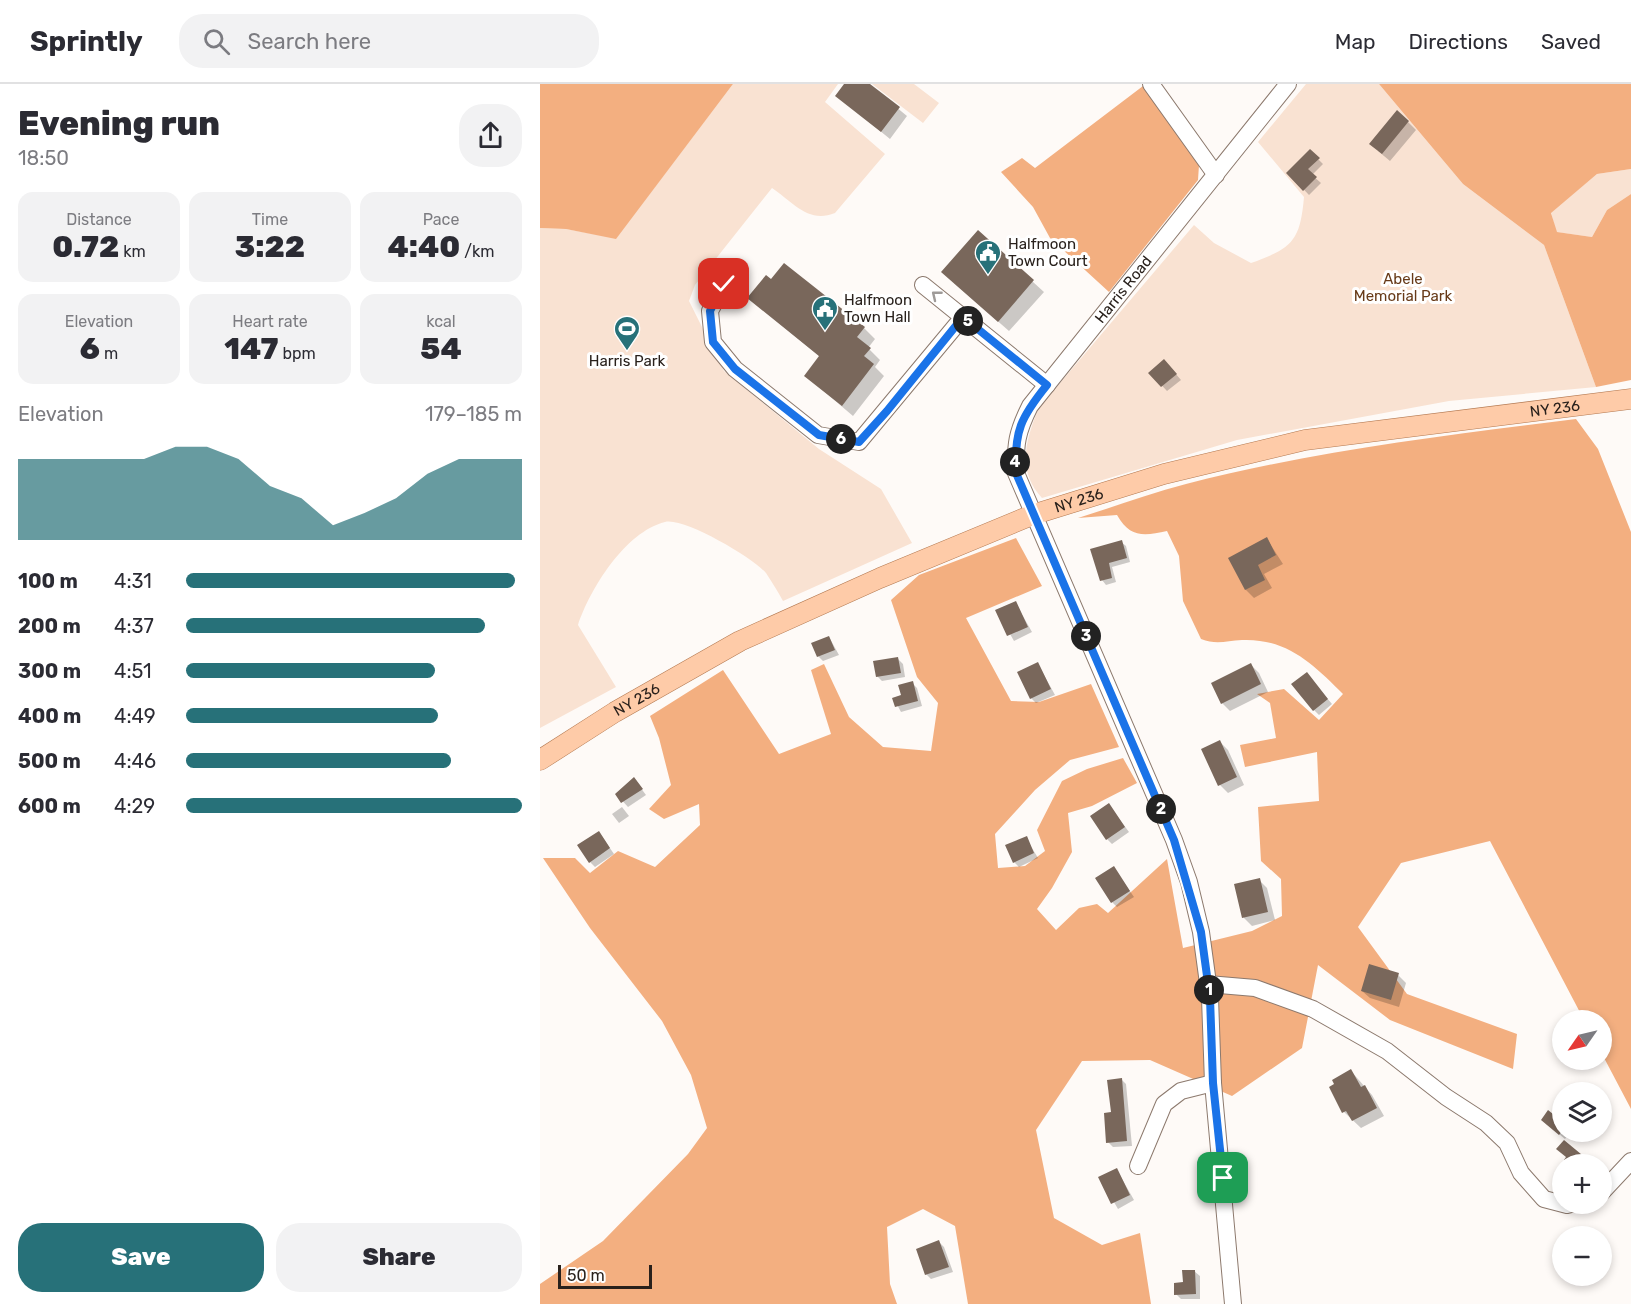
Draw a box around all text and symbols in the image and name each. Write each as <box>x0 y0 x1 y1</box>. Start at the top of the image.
search box <box>179 14 599 68</box>
text: Sprintly <box>30 25 143 58</box>
icon: search <box>200 25 233 58</box>
text: Search here <box>248 28 371 55</box>
text: Map <box>1335 29 1376 54</box>
text: Directions <box>1409 29 1508 54</box>
text: Saved <box>1541 29 1601 54</box>
text: Evening run <box>18 104 220 143</box>
button: share <box>459 104 522 167</box>
text: 18:50 <box>18 146 69 170</box>
text: Distance <box>66 210 132 229</box>
text: Time <box>252 210 288 229</box>
text: Pace <box>423 210 459 229</box>
text: 0.72 <box>52 229 119 265</box>
text: 3:22 <box>235 229 305 265</box>
text: 4:40 <box>388 229 460 265</box>
place label: Halfmoon Town Court <box>1008 235 1088 270</box>
public building icon: Halfmoon Town Court <box>973 238 1003 276</box>
text: km <box>119 242 146 261</box>
text: /km <box>460 242 494 261</box>
street label: Harris Road <box>1091 252 1156 327</box>
pin <box>698 258 749 309</box>
icon: check <box>707 267 740 300</box>
park label: Abele Memorial Park <box>1354 270 1452 305</box>
place label: Halfmoon Town Hall <box>844 291 912 326</box>
one-way arrow <box>932 292 943 303</box>
public building icon: Halfmoon Town Hall <box>810 294 840 332</box>
pin: 5 <box>953 306 983 336</box>
text: 5 <box>963 311 973 330</box>
text: Elevation <box>65 312 133 331</box>
text: Heart rate <box>232 312 308 331</box>
text: kcal <box>426 312 456 331</box>
sports icon: Harris Park <box>612 314 642 352</box>
text: 6 <box>80 331 100 367</box>
text: 147 <box>224 331 279 367</box>
text: 54 <box>420 331 462 367</box>
text: m <box>100 344 118 363</box>
text: bpm <box>279 344 316 363</box>
place label: Harris Park <box>589 352 666 370</box>
street label: NY 236 <box>1529 397 1581 421</box>
text: Elevation <box>18 402 104 426</box>
text: 179–185 m <box>425 402 522 426</box>
pin: 6 <box>826 424 856 454</box>
text: 6 <box>836 429 846 448</box>
pin: 4 <box>1000 447 1030 477</box>
text: 4 <box>1010 452 1020 471</box>
street label: NY 236 <box>1052 484 1106 516</box>
text: 100 m <box>18 569 78 593</box>
text: 4:31 <box>114 569 152 593</box>
text: 200 m <box>18 614 81 638</box>
text: 4:37 <box>114 614 154 638</box>
pin: 3 <box>1071 621 1101 651</box>
text: 3 <box>1081 626 1091 645</box>
text: 300 m <box>18 659 81 683</box>
text: 4:51 <box>114 659 152 683</box>
street label: NY 236 <box>610 679 663 720</box>
text: 400 m <box>18 704 81 728</box>
text: 4:49 <box>114 704 156 728</box>
text: 500 m <box>18 749 81 773</box>
text: 4:46 <box>114 749 156 773</box>
text: 600 m <box>18 794 81 818</box>
text: 4:29 <box>114 794 155 818</box>
pin: 2 <box>1146 794 1176 824</box>
text: 2 <box>1156 799 1166 818</box>
pin: 1 <box>1194 975 1224 1005</box>
text: 1 <box>1205 980 1213 999</box>
north arrow <box>1552 1010 1612 1070</box>
map controls <box>1552 1010 1612 1286</box>
button: layers <box>1552 1082 1612 1142</box>
pin <box>1197 1152 1248 1203</box>
button: + <box>1552 1154 1612 1214</box>
icon: arrive <box>1206 1161 1239 1194</box>
button: Save <box>18 1223 264 1292</box>
button: Share <box>276 1223 522 1292</box>
button: − <box>1552 1226 1612 1286</box>
scale bar <box>558 1262 652 1290</box>
text: 50 m <box>567 1266 605 1285</box>

